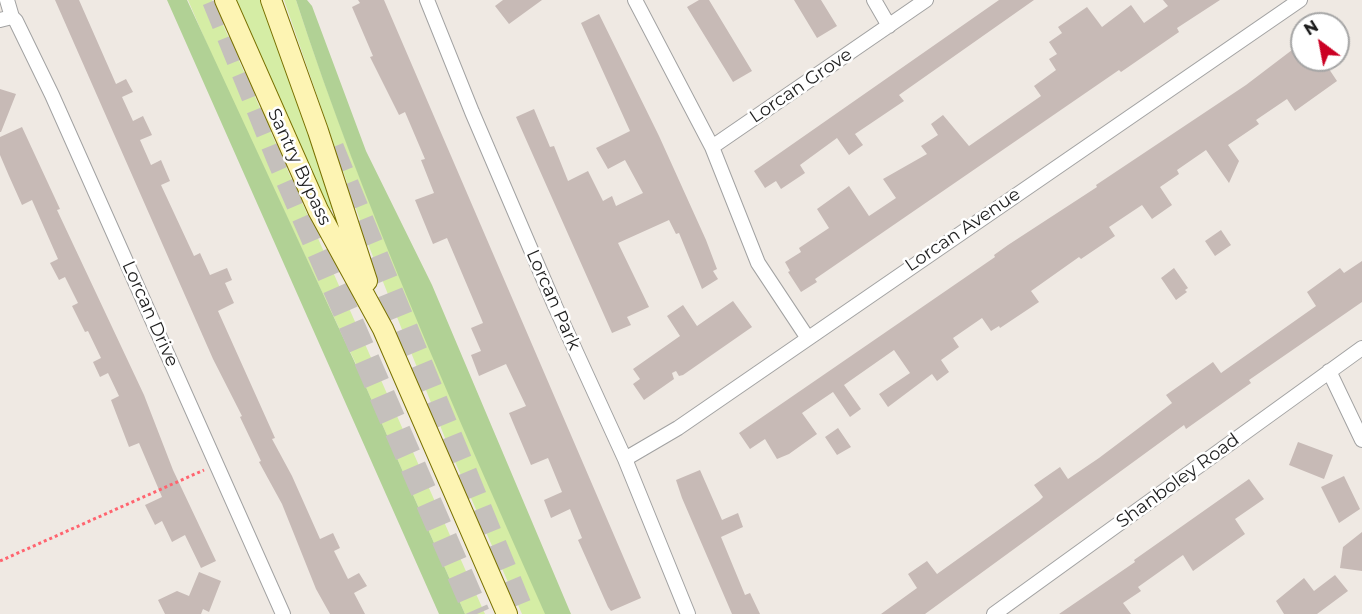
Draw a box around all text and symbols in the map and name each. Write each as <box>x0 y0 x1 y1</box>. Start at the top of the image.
north arrow <box>1290 12 1350 72</box>
text: N <box>1301 17 1322 39</box>
street label: Lorcan Grove <box>746 44 856 128</box>
street label: Santry Bypass <box>263 105 335 229</box>
street label: Lorcan Avenue <box>901 183 1025 277</box>
street label: Lorcan Park <box>521 247 585 353</box>
street label: Lorcan Drive <box>117 258 183 370</box>
street label: Shanboley Road <box>1112 429 1244 533</box>

